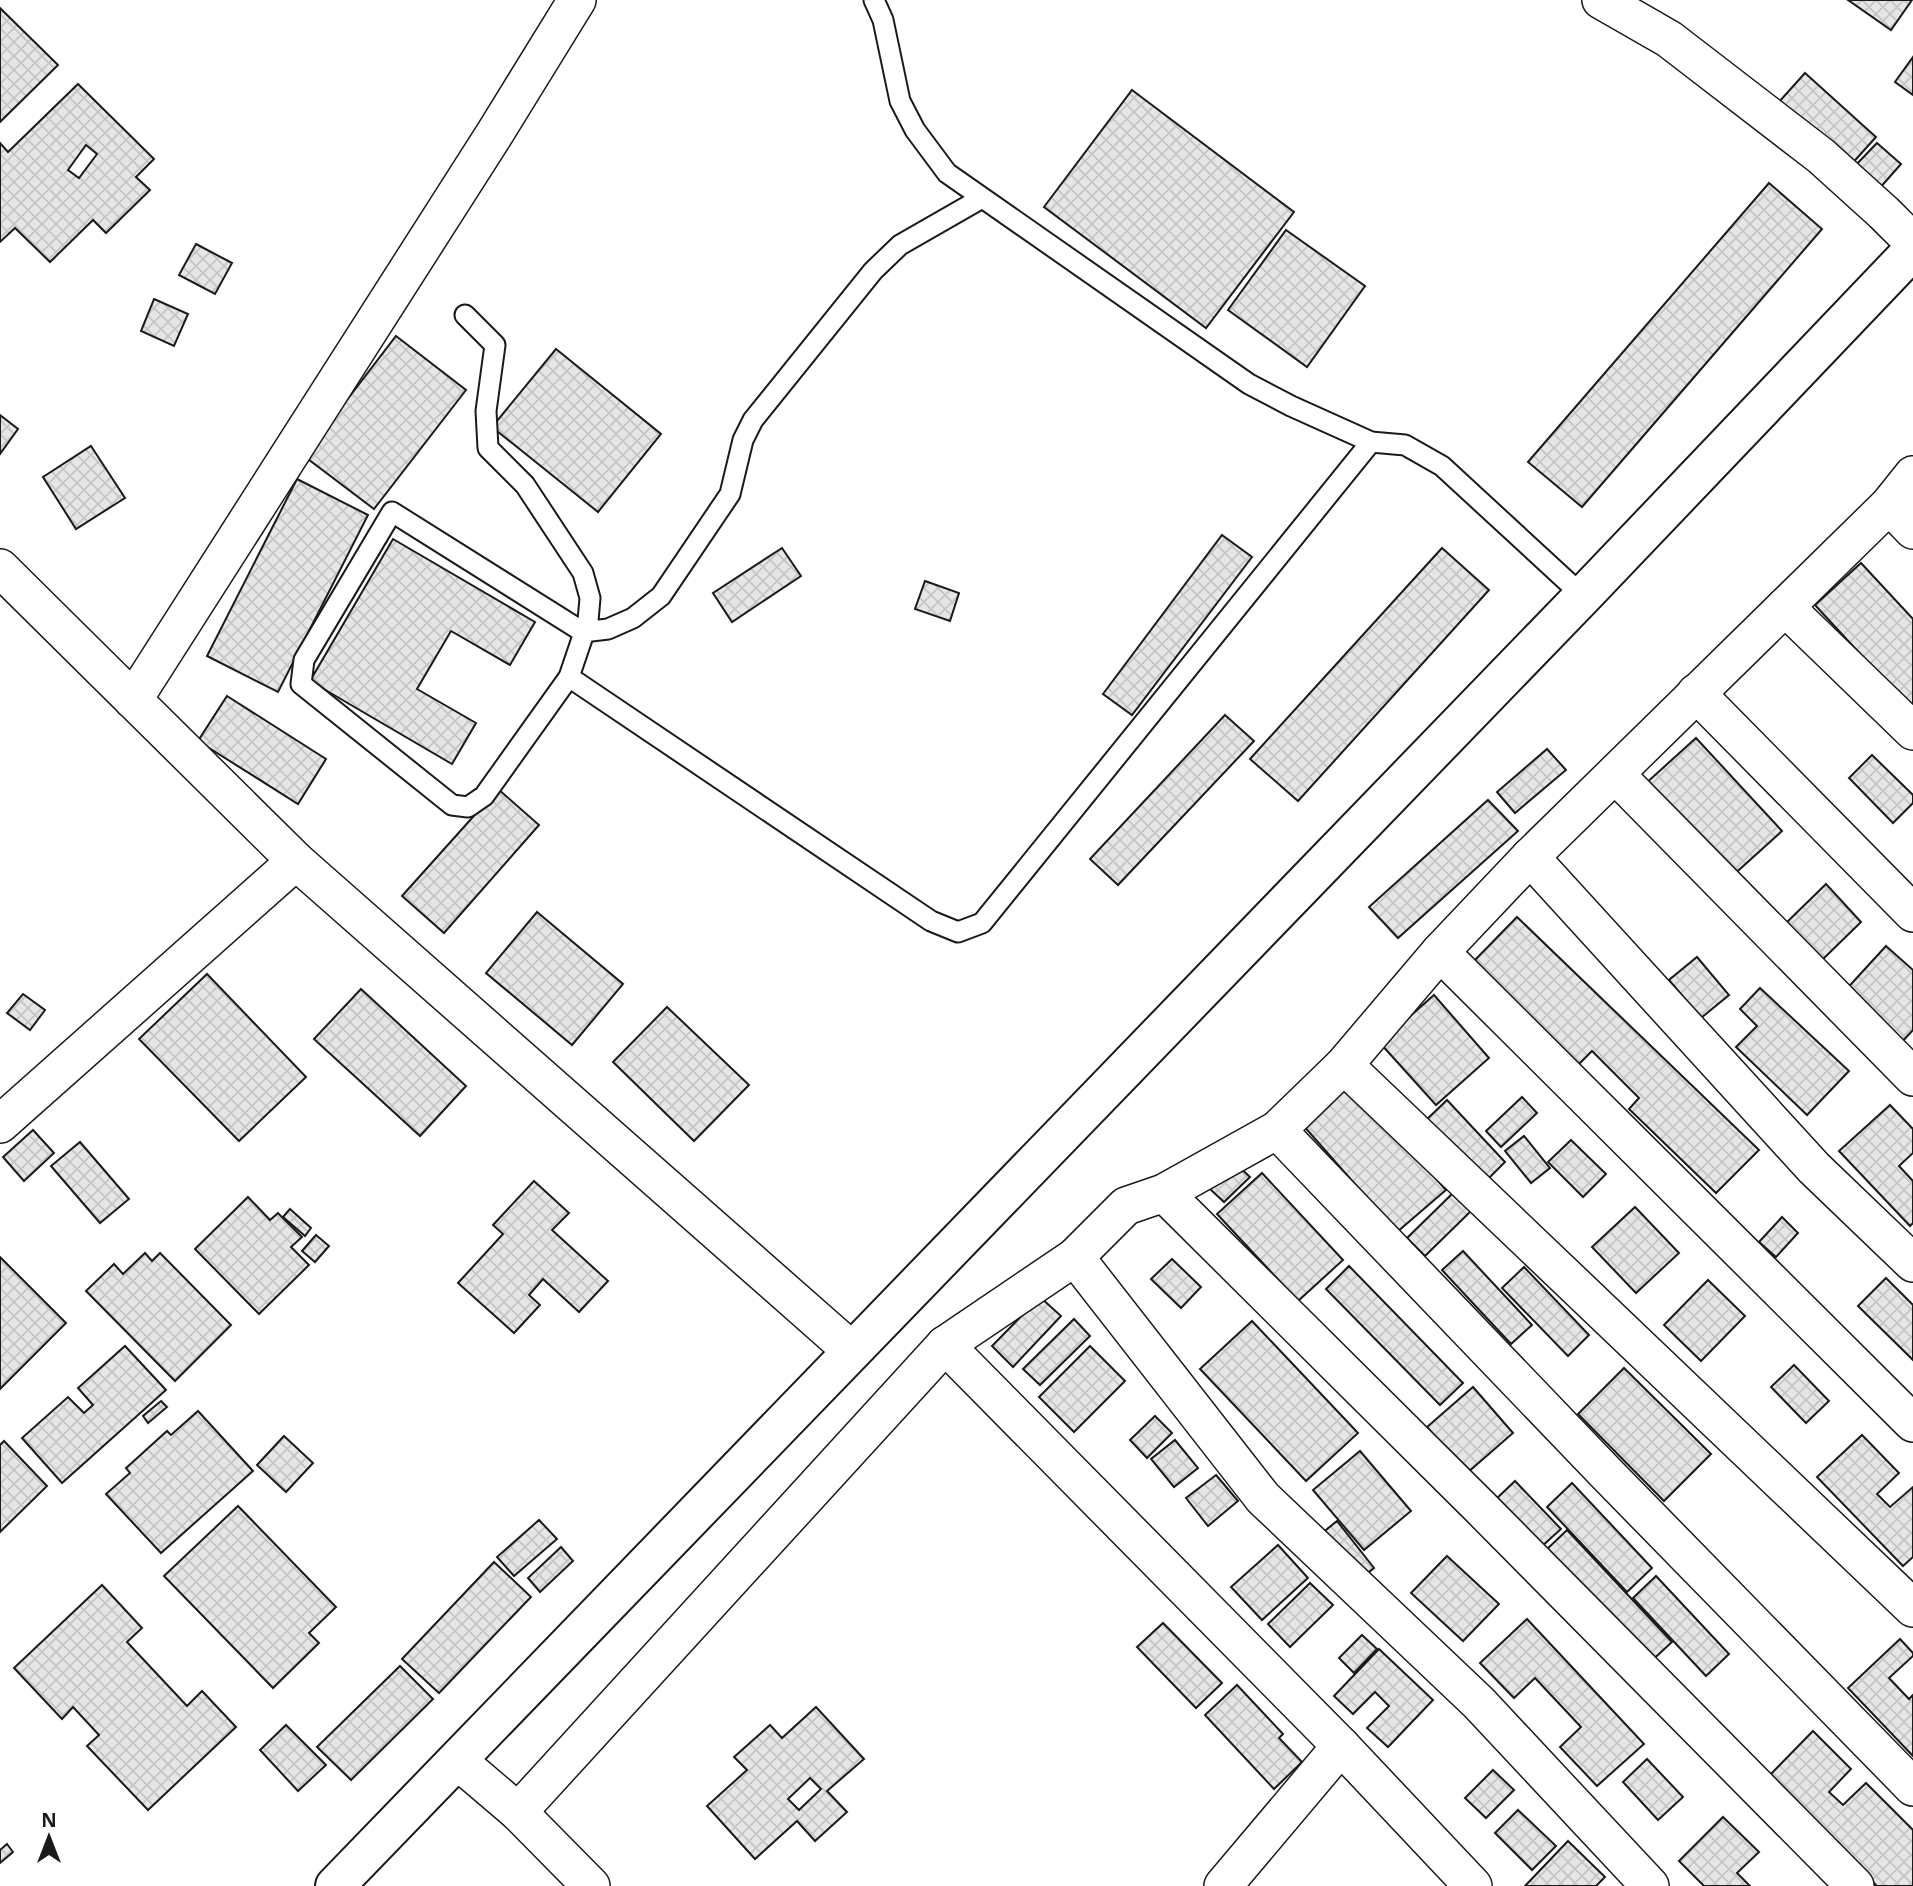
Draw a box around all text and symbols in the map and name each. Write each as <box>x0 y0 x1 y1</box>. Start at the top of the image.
north arrow <box>14 1802 84 1872</box>
text: N <box>41 1807 57 1833</box>

